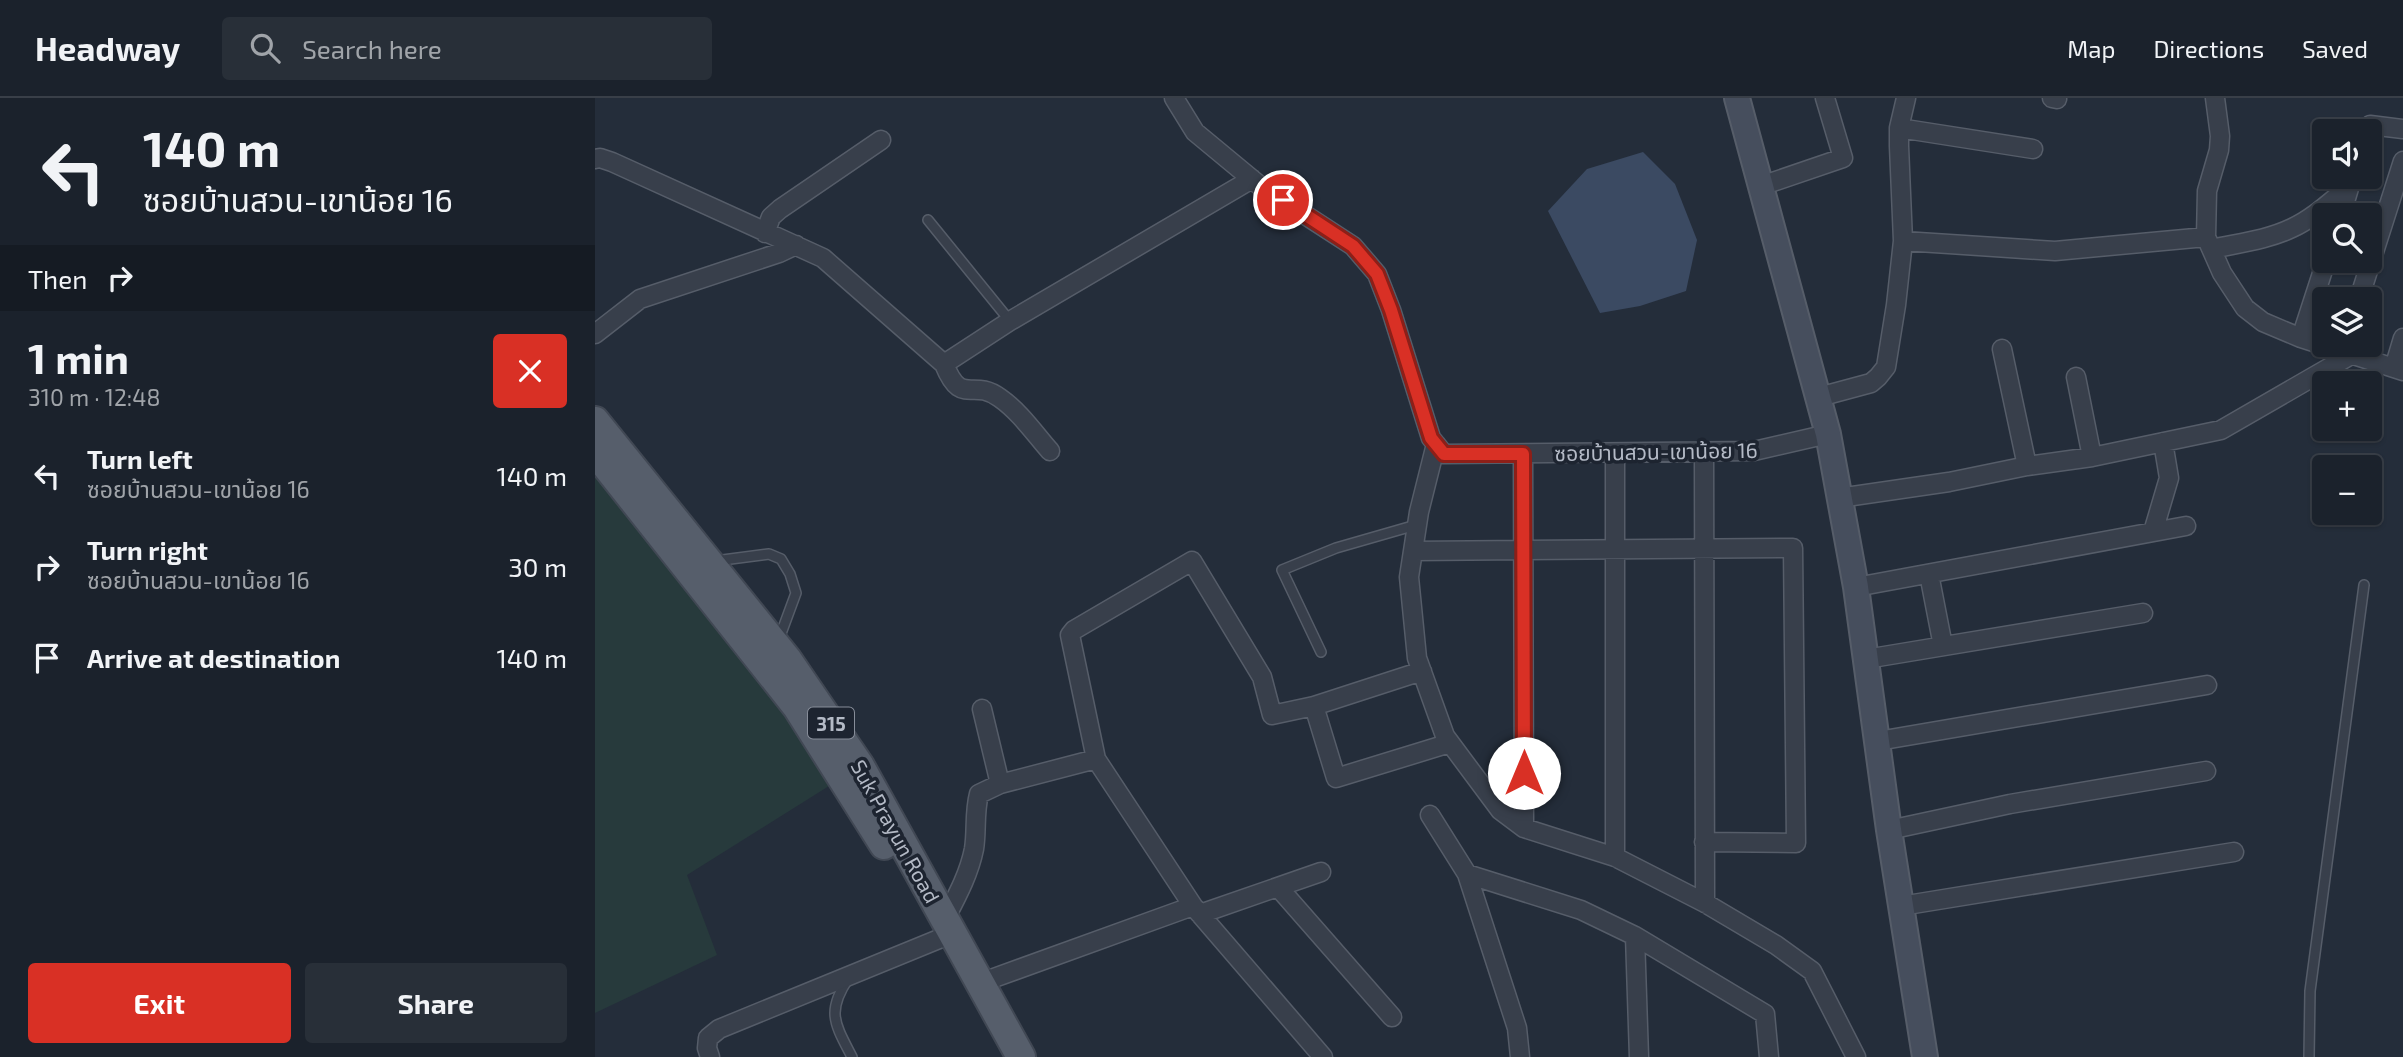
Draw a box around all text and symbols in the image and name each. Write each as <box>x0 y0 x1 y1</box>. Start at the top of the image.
search box <box>222 17 712 80</box>
text: Headway <box>35 28 180 68</box>
icon: search <box>246 29 284 67</box>
text: Search here <box>302 33 442 64</box>
text: Map <box>2067 34 2115 63</box>
text: Directions <box>2153 34 2264 63</box>
text: Saved <box>2302 34 2368 63</box>
text: 140 m <box>143 118 280 177</box>
map controls <box>2312 119 2382 525</box>
button: sound <box>2312 119 2382 189</box>
icon: left <box>28 126 119 217</box>
pin <box>1253 170 1313 230</box>
text: ซอยบ้านสวน-เขาน้อย 16 <box>143 180 453 218</box>
icon: arrive <box>1264 181 1302 219</box>
button: search <box>2312 203 2382 273</box>
icon: right <box>101 259 139 297</box>
text: Then <box>28 263 87 294</box>
button: layers <box>2312 287 2382 357</box>
text: 1 min <box>28 332 129 382</box>
button: close <box>493 334 567 408</box>
button: + <box>2312 371 2382 441</box>
text: 310 m · 12:48 <box>28 383 160 411</box>
street label: ซอยบ้านสวน-เขาน้อย 16 <box>1554 437 1758 465</box>
text: Turn left <box>87 443 193 474</box>
button: − <box>2312 455 2382 525</box>
icon: left <box>28 457 66 495</box>
text: 140 m <box>496 460 567 491</box>
text: ซอยบ้านสวน-เขาน้อย 16 <box>87 475 310 503</box>
text: Turn right <box>87 534 208 565</box>
icon: right <box>28 548 66 586</box>
text: 30 m <box>508 551 567 582</box>
text: ซอยบ้านสวน-เขาน้อย 16 <box>87 566 310 594</box>
icon: arrive <box>28 639 66 677</box>
text: Arrive at destination <box>87 642 340 673</box>
text: 140 m <box>496 642 567 673</box>
road number: 315 <box>808 708 854 738</box>
position arrow <box>1487 736 1561 810</box>
street label: Suk Prayun Road <box>846 755 946 907</box>
button: Exit <box>28 963 291 1043</box>
button: Share <box>305 963 567 1043</box>

